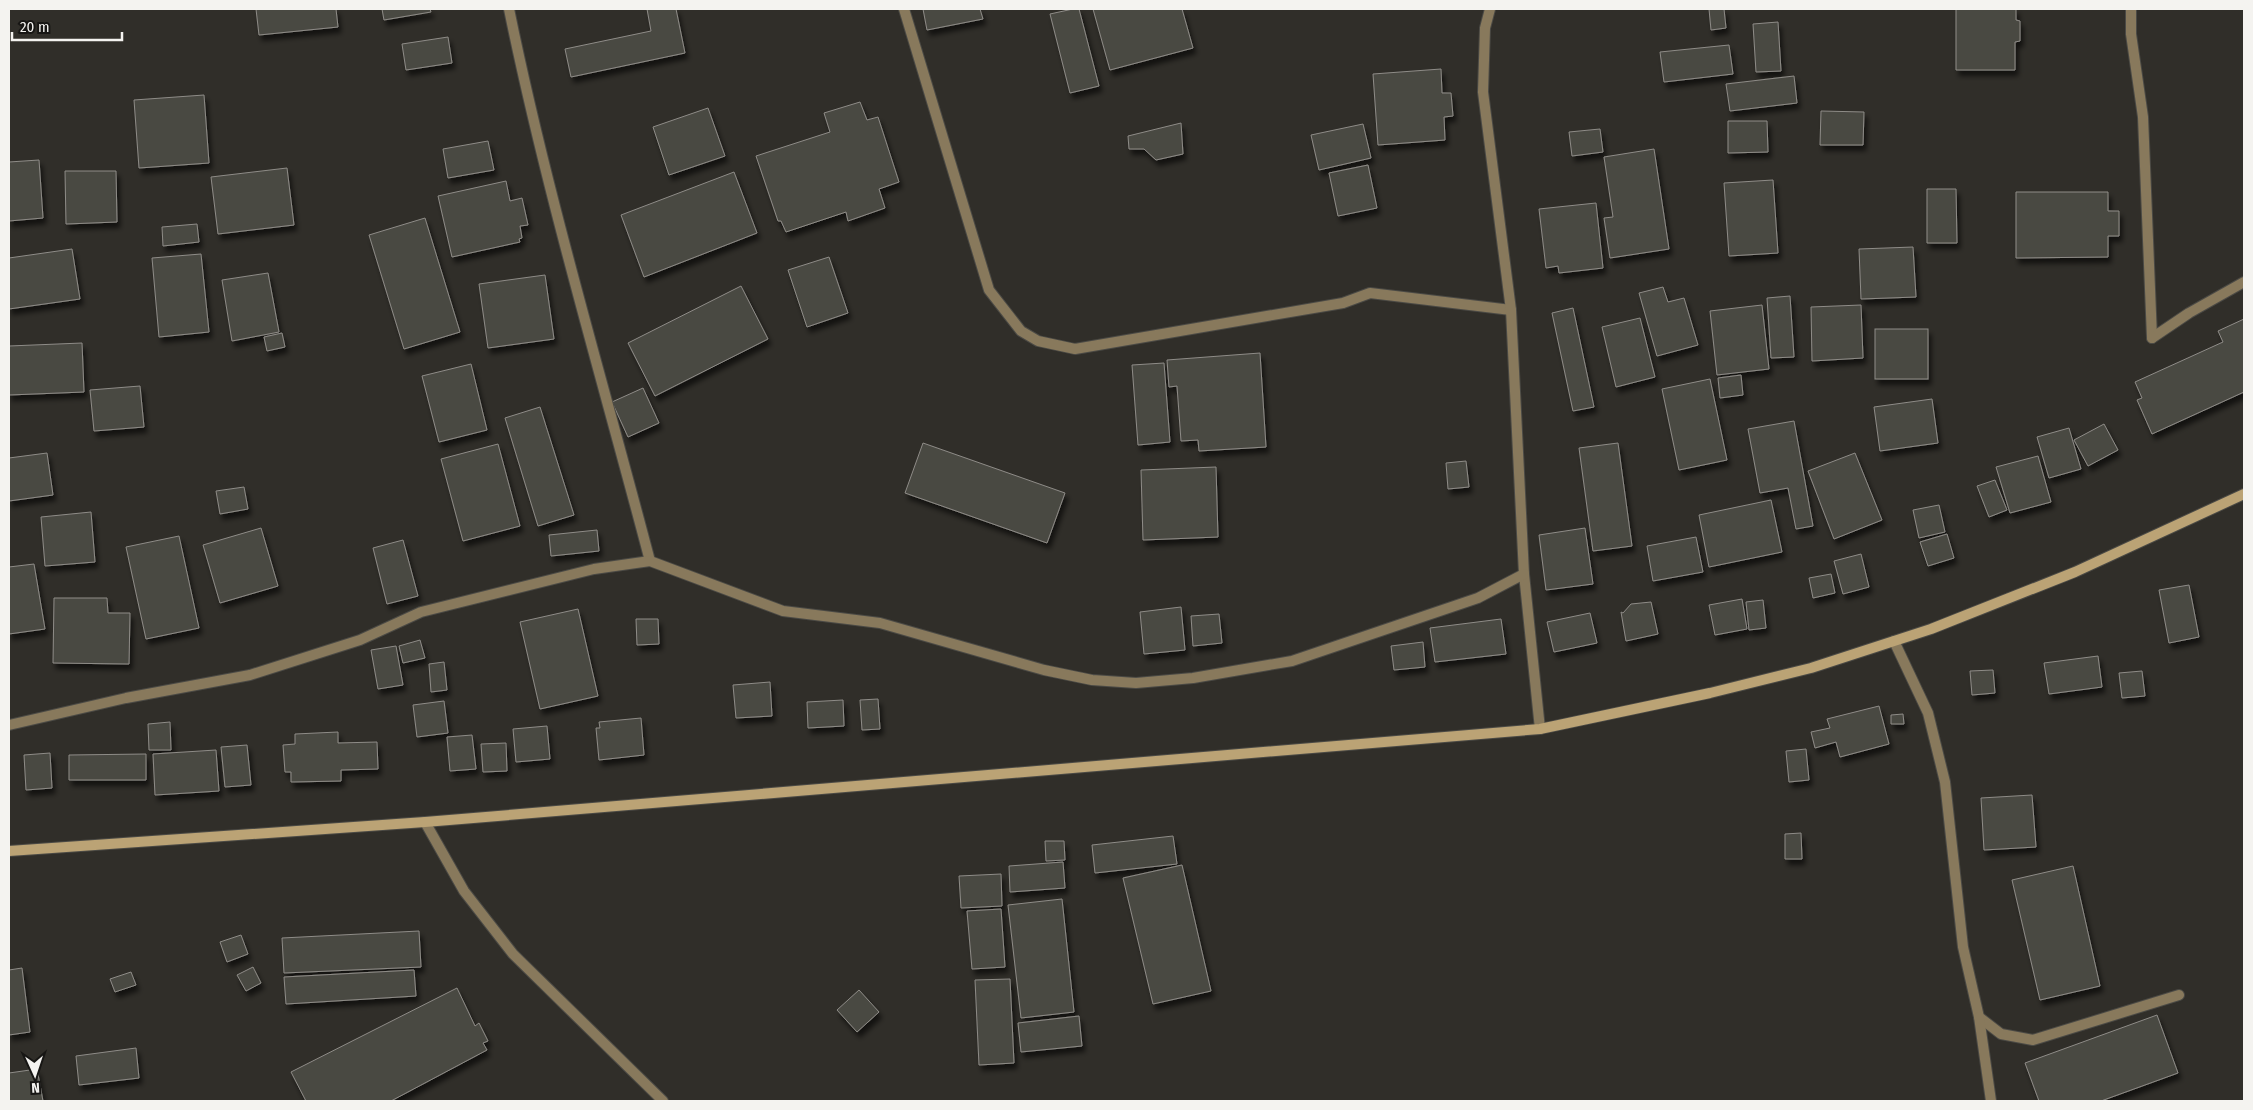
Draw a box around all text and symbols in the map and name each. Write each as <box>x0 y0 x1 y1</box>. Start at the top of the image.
scale bar <box>12 10 122 42</box>
text: 20 m <box>20 18 50 36</box>
north arrow <box>10 1050 60 1100</box>
text: N <box>31 1079 40 1096</box>

